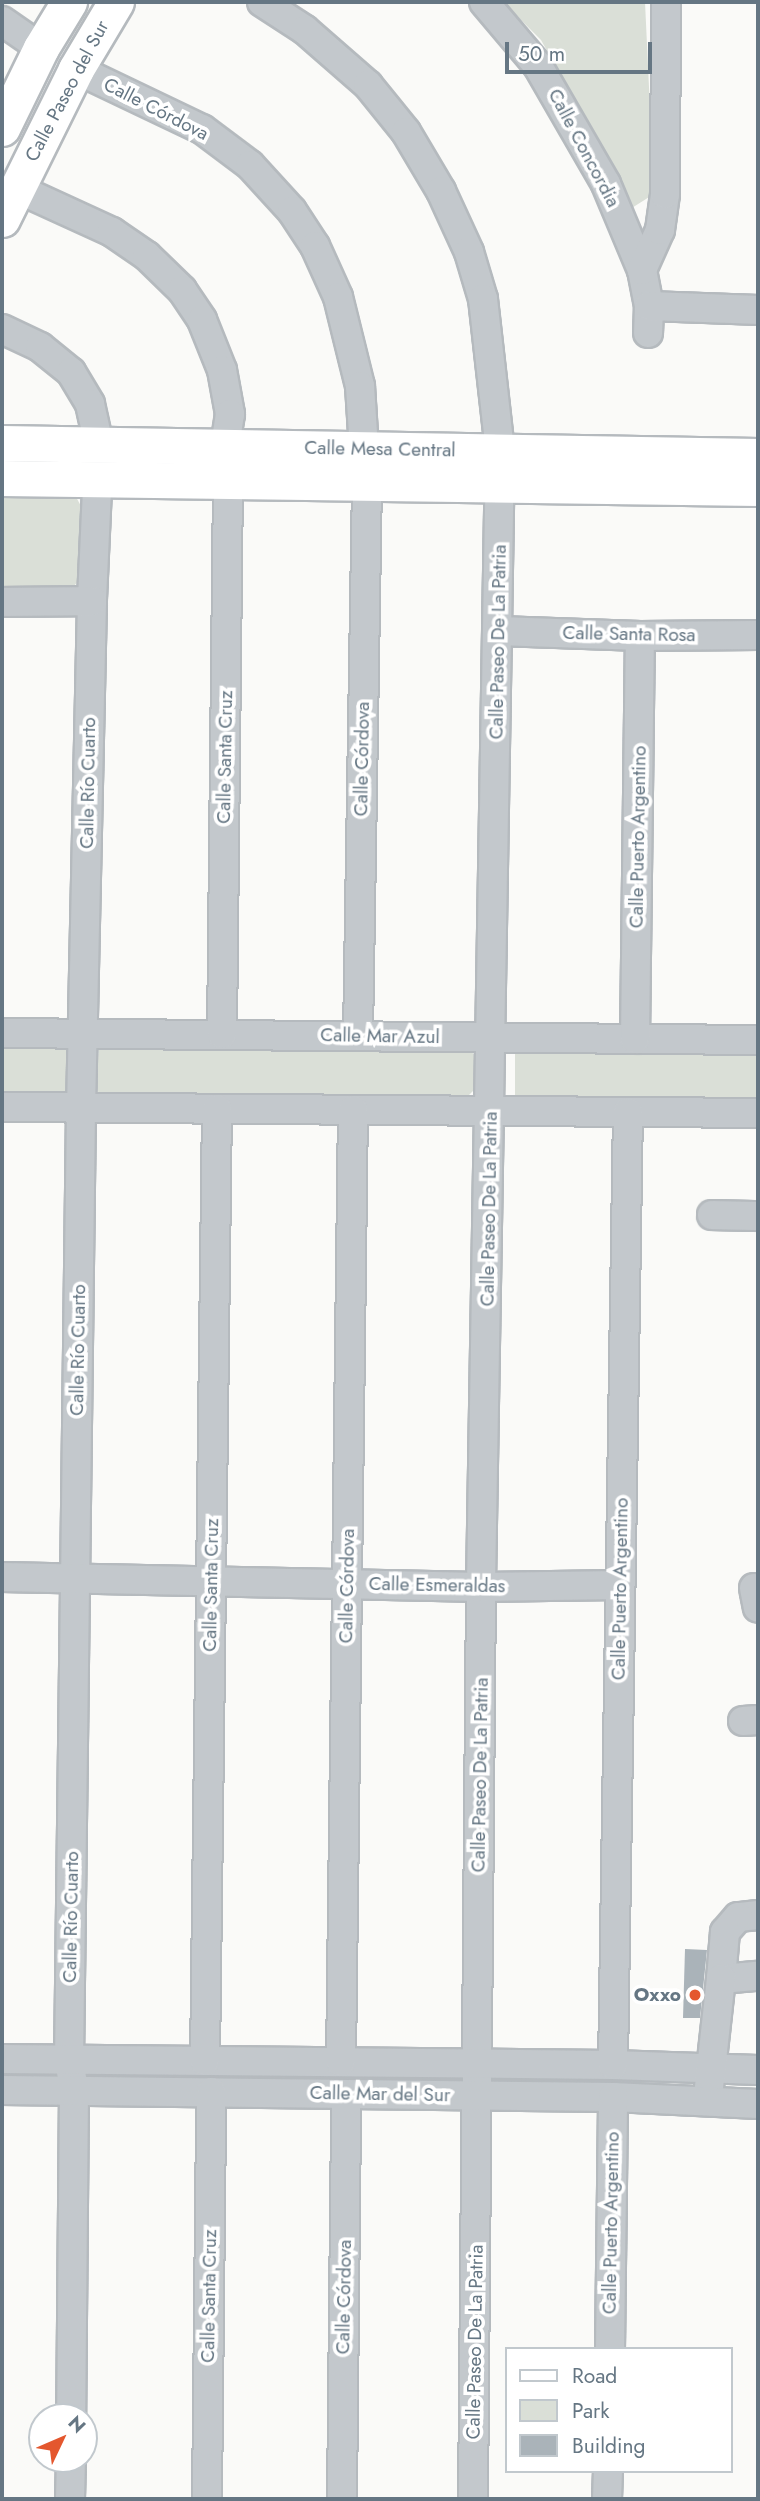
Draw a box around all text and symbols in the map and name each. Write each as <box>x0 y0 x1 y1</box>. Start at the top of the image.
street label: Calle Paseo del Sur <box>20 17 114 165</box>
scale bar <box>508 28 655 72</box>
text: 50 m <box>518 39 565 69</box>
street label: Calle Córdova <box>100 73 212 145</box>
street label: Calle Concordia <box>543 85 625 211</box>
street label: Calle Mesa Central <box>304 436 456 462</box>
street label: Calle Paseo De La Patria <box>485 544 511 740</box>
street label: Calle Santa Rosa <box>562 621 696 647</box>
street label: Calle Santa Cruz <box>212 690 238 824</box>
street label: Calle Córdova <box>350 701 374 817</box>
street label: Calle Río Cuarto <box>75 717 101 849</box>
street label: Calle Puerto Argentino <box>625 746 651 928</box>
street label: Calle Mar Azul <box>320 1024 440 1048</box>
street label: Calle Paseo De La Patria <box>476 1111 502 1307</box>
street label: Calle Río Cuarto <box>65 1284 91 1416</box>
street label: Calle Puerto Argentino <box>607 1498 633 1680</box>
street label: Calle Santa Cruz <box>198 1518 224 1652</box>
street label: Calle Córdova <box>335 1528 359 1644</box>
street label: Calle Esmeraldas <box>368 1572 506 1598</box>
street label: Calle Paseo De La Patria <box>467 1677 493 1873</box>
street label: Calle Río Cuarto <box>58 1851 84 1983</box>
place label: Oxxo <box>634 1984 681 2006</box>
marker: Oxxo <box>687 1987 703 2003</box>
street label: Calle Mar del Sur <box>309 2081 451 2107</box>
street label: Calle Puerto Argentino <box>598 2132 624 2314</box>
street label: Calle Santa Cruz <box>196 2229 222 2363</box>
street label: Calle Córdova <box>332 2239 356 2355</box>
street label: Calle Paseo De La Patria <box>462 2244 488 2440</box>
legend <box>504 2347 732 2473</box>
text: Road <box>572 2361 617 2391</box>
text: Park <box>572 2396 609 2426</box>
north arrow <box>28 2403 98 2473</box>
text: N <box>62 2410 92 2439</box>
text: Building <box>572 2431 645 2461</box>

